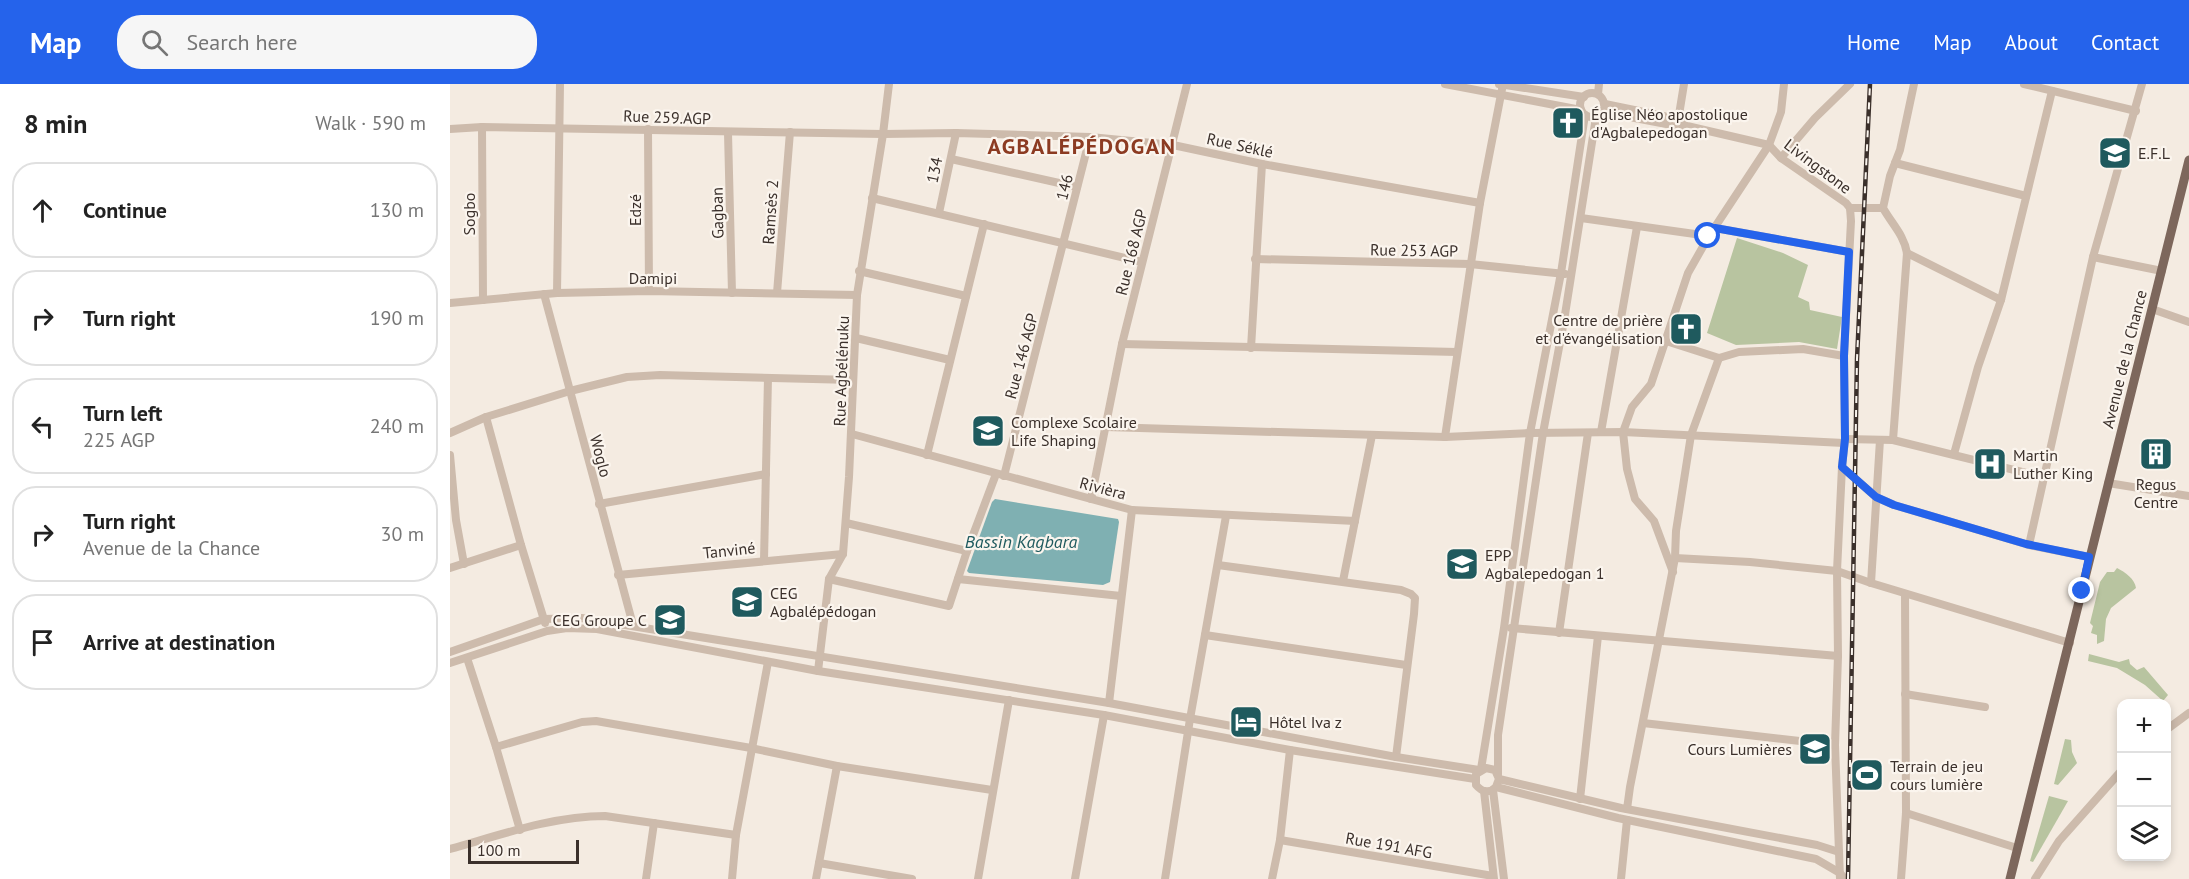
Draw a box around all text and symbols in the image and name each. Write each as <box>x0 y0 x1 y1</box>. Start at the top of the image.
search box <box>117 15 537 69</box>
text: Map <box>30 24 81 61</box>
icon: search <box>138 26 171 59</box>
text: Search here <box>186 28 297 56</box>
text: Home <box>1847 29 1900 56</box>
text: Map <box>1933 29 1972 56</box>
text: About <box>2005 29 2058 56</box>
text: Contact <box>2091 29 2159 56</box>
place label: Église Néo apostolique d'Agbalepedogan <box>1591 104 1748 142</box>
street label: Rue 259.AGP <box>623 105 711 129</box>
church icon: Église Néo apostolique d'Agbalepedogan <box>1550 105 1586 141</box>
text: 8 min <box>24 107 87 140</box>
text: Walk · 590 m <box>315 110 426 136</box>
street label: Rue Séklé <box>1205 128 1275 162</box>
district label: AGBALÉPÉDOGAN <box>988 132 1176 160</box>
street label: Livingstone <box>1780 134 1856 198</box>
school or university icon: E.F.L <box>2097 135 2133 171</box>
place label: E.F.L <box>2138 143 2170 163</box>
street label: 134 <box>921 155 947 185</box>
street label: 146 <box>1051 172 1077 202</box>
street label: Ramsès 2 <box>758 179 782 245</box>
street label: Gagban <box>707 187 727 239</box>
street label: Sogbo <box>459 193 479 235</box>
icon: ahead <box>26 194 59 227</box>
street label: Edzé <box>625 194 645 226</box>
text: Continue <box>83 196 167 224</box>
text: 130 m <box>370 197 424 223</box>
street label: Rue 168 AGP <box>1111 207 1151 297</box>
route start <box>1694 222 1720 248</box>
street label: Rue 253 AGP <box>1370 239 1458 261</box>
street label: Damipi <box>629 268 677 288</box>
street label: Avenue de la Chance <box>2097 288 2151 430</box>
icon: right <box>26 302 59 335</box>
text: Turn right <box>83 304 175 332</box>
text: 190 m <box>370 305 424 331</box>
place label: Centre de prière et d'évangélisation <box>1535 310 1663 348</box>
street label: Rue 146 AGP <box>1000 311 1042 401</box>
church icon: Centre de prière et d'évangélisation <box>1668 311 1704 347</box>
street label: Rue Agbélénuku <box>829 315 853 427</box>
text: Turn left <box>83 399 163 427</box>
icon: left <box>26 410 59 443</box>
place label: Complexe Scolaire Life Shaping <box>1011 412 1137 450</box>
text: 240 m <box>370 413 424 439</box>
school or university icon: Complexe Scolaire Life Shaping <box>970 413 1006 449</box>
text: 225 AGP <box>83 427 155 453</box>
street label: Woglo <box>586 433 616 479</box>
building icon: Regus Centre <box>2138 436 2174 472</box>
place label: Martin Luther King <box>2013 445 2093 483</box>
hospital icon: Martin Luther King <box>1972 446 2008 482</box>
street label: Rivièra <box>1078 472 1128 504</box>
place label: Regus Centre <box>2134 474 2178 512</box>
text: Turn right <box>83 507 175 535</box>
icon: right <box>26 518 59 551</box>
text: 30 m <box>381 521 424 547</box>
water label: Bassin Kagbara <box>965 530 1077 553</box>
text: Avenue de la Chance <box>83 535 260 561</box>
street label: Tanviné <box>702 537 756 563</box>
place label: EPP Agbalepedogan 1 <box>1485 545 1604 583</box>
school or university icon: EPP Agbalepedogan 1 <box>1444 546 1480 582</box>
route end <box>2068 577 2094 603</box>
place label: CEG Agbalépédogan <box>770 583 876 621</box>
school or university icon: CEG Agbalépédogan <box>729 584 765 620</box>
school or university icon: CEG Groupe C <box>652 602 688 638</box>
place label: CEG Groupe C <box>553 610 647 630</box>
icon: arrive <box>26 626 59 659</box>
text: Arrive at destination <box>83 628 275 656</box>
map controls <box>2117 699 2171 861</box>
button: + <box>2117 699 2171 753</box>
hotel icon: Hôtel Iva z <box>1228 704 1264 740</box>
place label: Hôtel Iva z <box>1269 712 1342 732</box>
school or university icon: Cours Lumières <box>1797 731 1833 767</box>
place label: Cours Lumières <box>1687 739 1792 759</box>
button: − <box>2117 753 2171 807</box>
place label: Terrain de jeu cours lumière <box>1890 756 1983 794</box>
sports icon: Terrain de jeu cours lumière <box>1849 757 1885 793</box>
button: layers <box>2117 807 2171 861</box>
street label: Rue 191 AFG <box>1344 828 1434 862</box>
scale bar <box>468 837 579 864</box>
text: 100 m <box>477 840 520 860</box>

